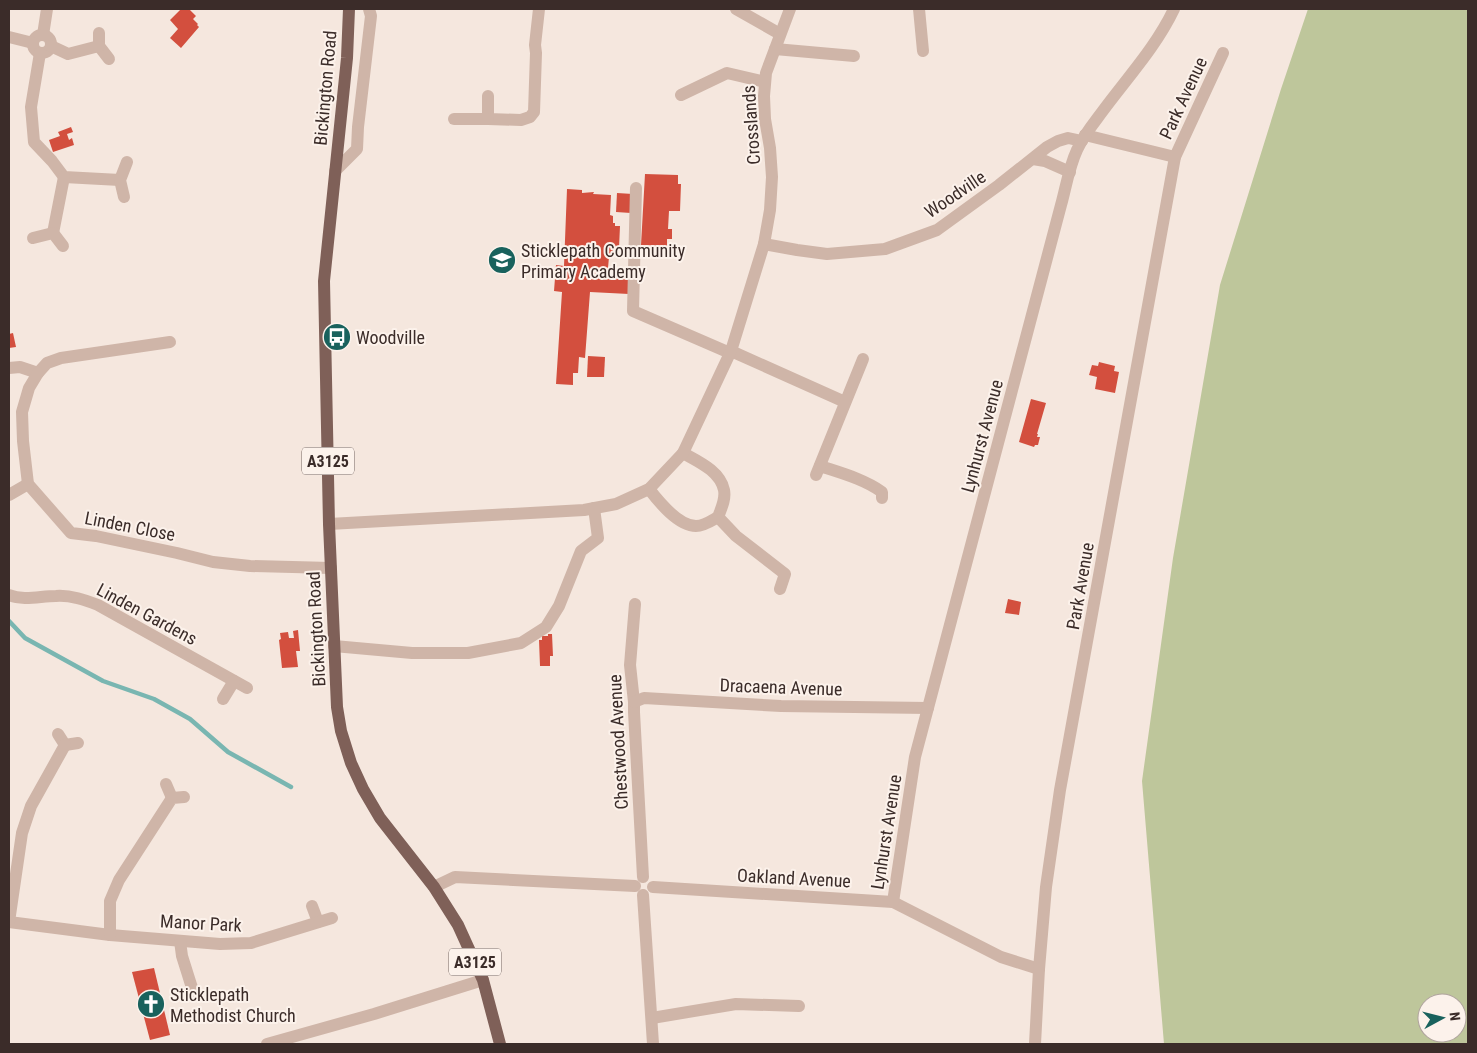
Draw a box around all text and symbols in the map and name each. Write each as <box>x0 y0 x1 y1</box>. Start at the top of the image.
street label: Bickington Road <box>310 30 340 146</box>
street label: Park Avenue <box>1155 54 1211 142</box>
street label: Crosslands <box>738 85 764 165</box>
street label: Woodville <box>921 166 989 222</box>
place label: Sticklepath Community Primary Academy <box>521 240 686 282</box>
school or university icon: Sticklepath Community Primary Academy <box>487 245 517 275</box>
bus stop icon: Woodville <box>322 322 352 352</box>
place label: Woodville <box>356 327 425 348</box>
street label: Lynhurst Avenue <box>957 377 1007 495</box>
road number: A3125 <box>302 448 354 474</box>
street label: Linden Close <box>83 507 177 545</box>
street label: Park Avenue <box>1062 541 1098 631</box>
street label: Bickington Road <box>302 571 330 687</box>
street label: Linden Gardens <box>93 579 201 649</box>
street label: Chestwood Avenue <box>604 674 632 810</box>
street label: Dracaena Avenue <box>719 674 843 700</box>
street label: Lynhurst Avenue <box>867 773 905 891</box>
street label: Oakland Avenue <box>737 865 851 891</box>
street label: Manor Park <box>160 910 242 936</box>
road number: A3125 <box>449 949 501 976</box>
place label: Sticklepath Methodist Church <box>170 984 296 1026</box>
church icon: Sticklepath Methodist Church <box>136 989 166 1019</box>
north arrow <box>1417 993 1467 1043</box>
text: N <box>1446 1011 1463 1022</box>

